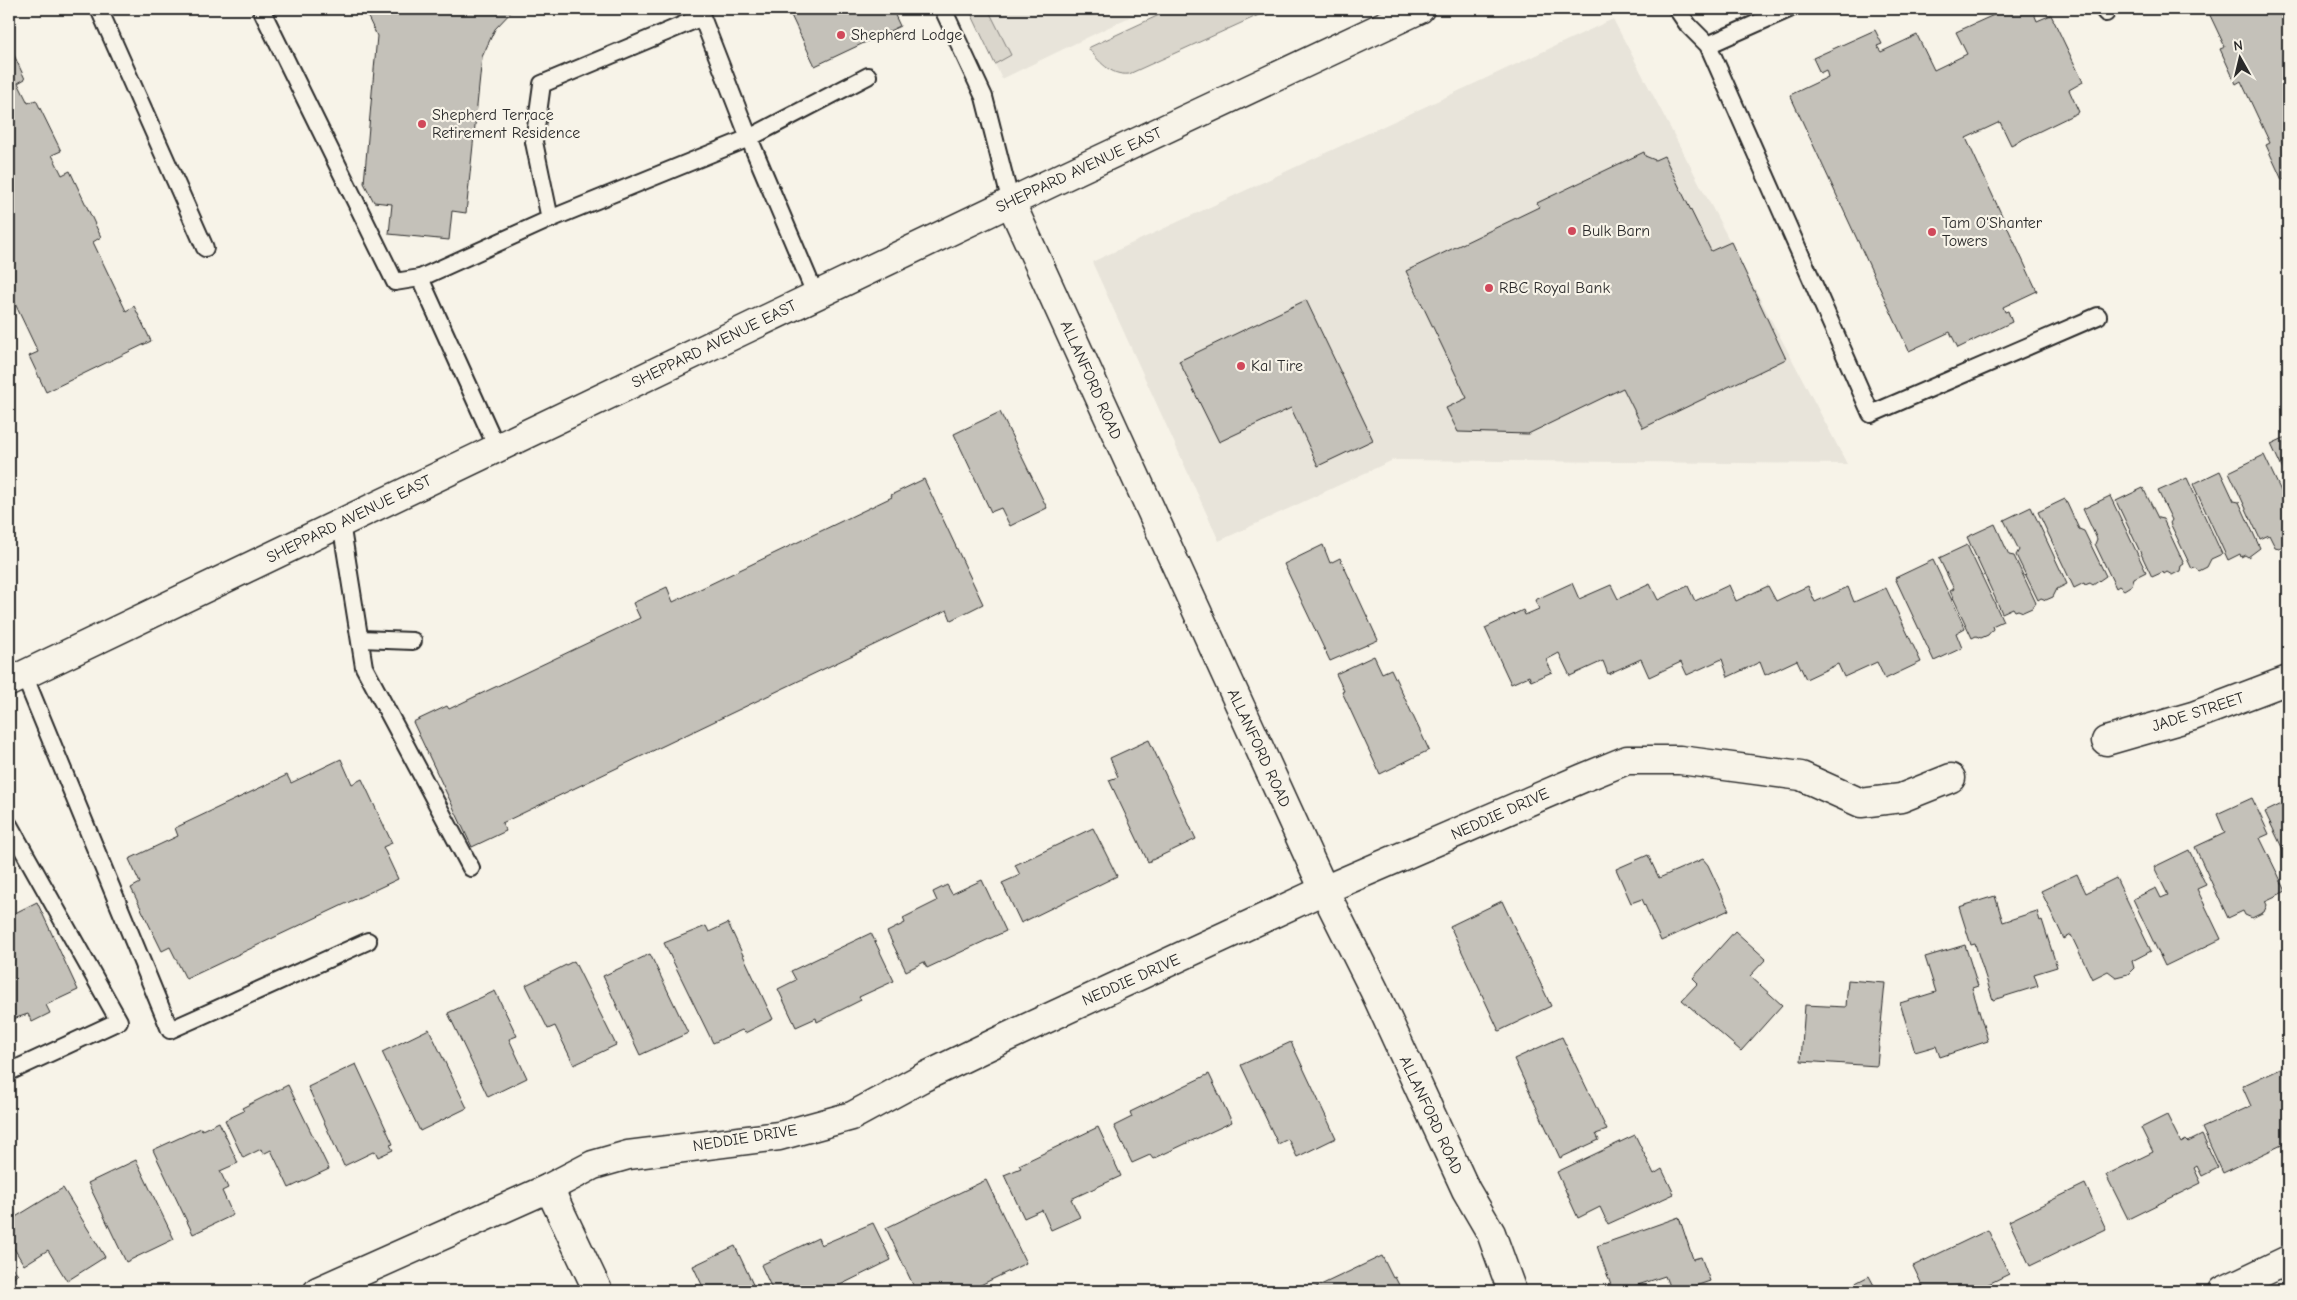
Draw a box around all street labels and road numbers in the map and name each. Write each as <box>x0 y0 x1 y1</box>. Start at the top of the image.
street label: SHEPPARD AVENUE EAST <box>993 123 1165 216</box>
street label: SHEPPARD AVENUE EAST <box>629 296 800 392</box>
street label: ALLANFORD ROAD <box>1057 318 1125 442</box>
street label: SHEPPARD AVENUE EAST <box>264 471 435 567</box>
street label: ALLANFORD ROAD <box>1224 686 1294 810</box>
street label: JADE STREET <box>2150 688 2247 735</box>
street label: NEDDIE DRIVE <box>1448 784 1552 844</box>
street label: NEDDIE DRIVE <box>1079 950 1183 1010</box>
street label: ALLANFORD ROAD <box>1396 1053 1466 1177</box>
street label: NEDDIE DRIVE <box>692 1121 799 1155</box>

